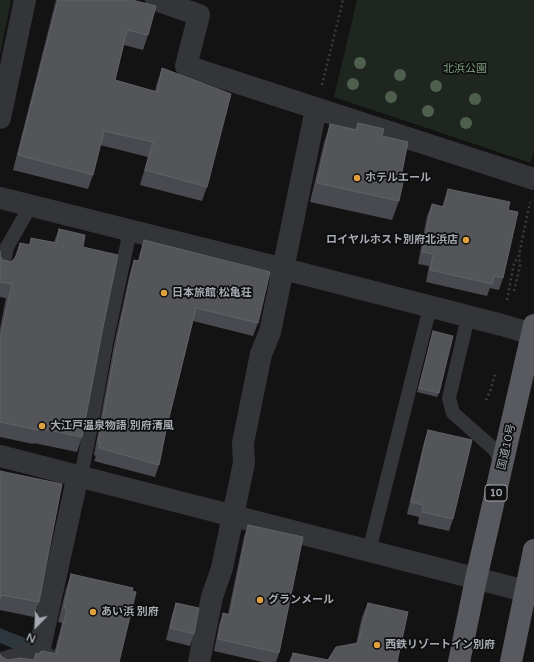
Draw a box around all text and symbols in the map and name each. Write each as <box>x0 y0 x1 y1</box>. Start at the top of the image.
park label: 北浜公園 <box>443 62 487 76</box>
place label: ホテルエール <box>365 171 431 185</box>
marker: ホテルエール <box>352 173 362 183</box>
place label: ロイヤルホスト別府北浜店 <box>326 233 458 247</box>
marker: ロイヤルホスト別府北浜店 <box>461 235 471 245</box>
place label: 日本旅館 松亀荘 <box>172 286 252 300</box>
marker: 日本旅館 松亀荘 <box>159 288 169 298</box>
place label: 大江戸温泉物語 別府清風 <box>50 419 174 433</box>
marker: 大江戸温泉物語 別府清風 <box>37 421 47 431</box>
street label: 国道10号 <box>495 423 519 471</box>
road number: 10 <box>485 485 507 501</box>
place label: グランメール <box>268 593 334 607</box>
marker: グランメール <box>255 595 265 605</box>
place label: あい浜 別府 <box>101 605 159 619</box>
north arrow <box>16 606 56 646</box>
marker: あい浜 別府 <box>88 607 98 617</box>
text: N <box>25 630 38 645</box>
place label: 西鉄リゾートイン別府 <box>385 638 495 652</box>
marker: 西鉄リゾートイン別府 <box>372 640 382 650</box>

